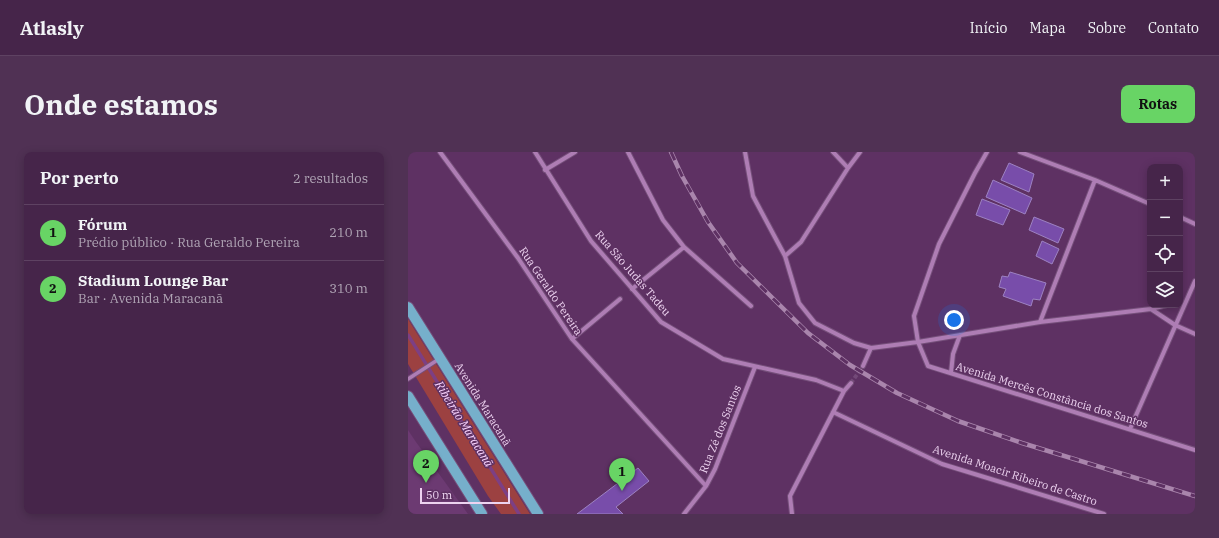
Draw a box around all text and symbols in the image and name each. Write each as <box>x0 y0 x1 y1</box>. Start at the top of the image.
text: Atlasly <box>20 16 84 40</box>
text: Início <box>970 19 1007 37</box>
text: Mapa <box>1029 19 1066 37</box>
text: Sobre <box>1088 19 1126 37</box>
text: Contato <box>1148 19 1199 37</box>
button: Rotas <box>1121 85 1195 123</box>
text: Onde estamos <box>24 86 218 123</box>
map controls <box>1147 164 1183 308</box>
button: + <box>1147 164 1183 200</box>
text: Por perto <box>40 167 119 189</box>
text: 2 resultados <box>293 170 368 187</box>
button: − <box>1147 200 1183 236</box>
text: Fórum <box>78 215 127 234</box>
text: 1 <box>49 224 57 241</box>
text: 210 m <box>329 224 368 241</box>
street label: Rua São Judas Tadeu <box>592 227 674 319</box>
text: Prédio público · Rua Geraldo Pereira <box>78 234 300 251</box>
button: locate <box>1147 236 1183 272</box>
street label: Rua Geraldo Pereira <box>516 244 586 338</box>
text: Stadium Lounge Bar <box>78 271 228 290</box>
button: layers <box>1147 272 1183 308</box>
text: 2 <box>49 280 57 297</box>
text: 310 m <box>329 280 368 297</box>
text: Bar · Avenida Maracanã <box>78 290 223 307</box>
your location <box>944 310 964 330</box>
street label: Avenida Mercês Constância dos Santos <box>954 359 1150 431</box>
street label: Avenida Maracanã <box>452 360 514 448</box>
water label: Ribeirão Maracanã <box>431 377 497 470</box>
street label: Rua Zé dos Santos <box>696 383 744 475</box>
street label: Avenida Moacir Ribeiro de Castro <box>931 442 1099 508</box>
pin: 2 <box>413 450 439 483</box>
pin: 1 <box>609 458 635 491</box>
scale bar <box>420 486 510 505</box>
text: 50 m <box>426 488 452 502</box>

